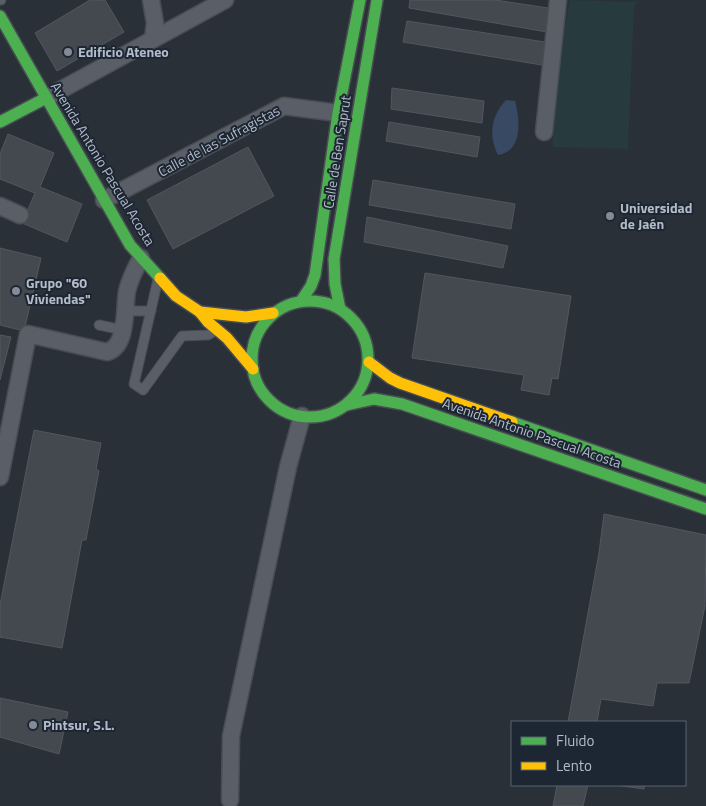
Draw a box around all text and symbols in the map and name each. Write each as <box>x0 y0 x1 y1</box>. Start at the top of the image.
place label: Edificio Ateneo <box>78 41 169 62</box>
marker: Edificio Ateneo <box>62 46 74 58</box>
street label: Avenida Antonio Pascual Acosta <box>46 78 161 250</box>
street label: Calle de Ben Saprut <box>317 94 356 210</box>
street label: Calle de las Sufragistas <box>154 100 283 182</box>
place label: Universidad de Jaén <box>620 197 692 234</box>
marker: Universidad de Jaén <box>604 210 616 222</box>
place label: Grupo "60 Viviendas" <box>26 272 91 309</box>
marker: Grupo "60 Viviendas" <box>10 285 22 297</box>
street label: Avenida Antonio Pascual Acosta <box>440 392 624 473</box>
place label: Pintsur, S.L. <box>43 714 115 735</box>
marker: Pintsur, S.L. <box>27 719 39 731</box>
legend <box>511 721 686 786</box>
text: Fluido <box>556 729 595 752</box>
text: Lento <box>556 754 592 777</box>

